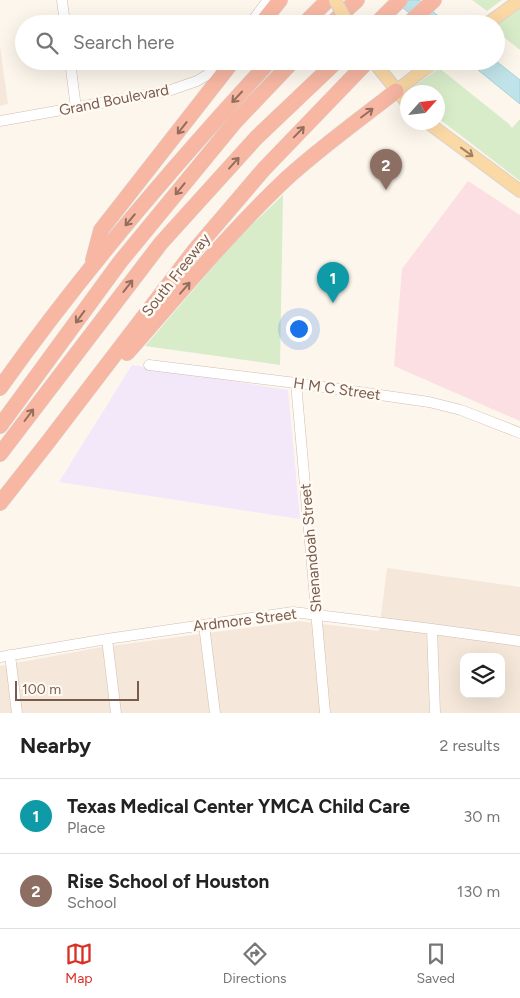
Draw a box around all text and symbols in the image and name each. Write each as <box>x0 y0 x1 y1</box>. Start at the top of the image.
search box <box>15 15 505 70</box>
icon: search <box>33 29 61 57</box>
text: Search here <box>73 31 175 54</box>
street label: Grand Boulevard <box>57 81 171 119</box>
north arrow <box>400 85 445 130</box>
one-way arrow <box>231 91 243 103</box>
one-way arrow <box>360 108 374 118</box>
one-way arrow <box>177 121 187 135</box>
one-way arrow <box>293 126 305 139</box>
one-way arrow <box>459 146 473 157</box>
pin: 2 <box>370 149 402 190</box>
one-way arrow <box>228 156 240 169</box>
one-way arrow <box>174 183 185 196</box>
one-way arrow <box>124 213 136 226</box>
street label: South Freeway <box>138 230 214 320</box>
pin: 1 <box>317 262 349 303</box>
one-way arrow <box>123 279 133 293</box>
one-way arrow <box>179 281 191 294</box>
one-way arrow <box>75 310 85 324</box>
your location <box>286 316 312 342</box>
street label: H M C Street <box>292 374 382 404</box>
one-way arrow <box>24 409 35 422</box>
street label: Shenandoah Street <box>296 482 326 613</box>
street label: Ardmore Street <box>192 605 298 635</box>
map controls <box>460 653 505 698</box>
button: layers <box>460 653 505 698</box>
scale bar <box>15 678 139 701</box>
text: 100 m <box>22 681 61 698</box>
text: Nearby <box>20 733 91 758</box>
text: 2 results <box>440 736 500 755</box>
text: Texas Medical Center YMCA Child Care <box>67 795 410 818</box>
text: 1 <box>33 807 39 826</box>
text: 30 m <box>463 807 500 826</box>
text: Place <box>67 818 105 837</box>
text: Rise School of Houston <box>67 870 269 893</box>
text: 2 <box>31 882 41 901</box>
text: 130 m <box>457 882 500 901</box>
text: School <box>67 893 117 912</box>
tab: Map <box>65 940 93 987</box>
tab: Directions <box>223 940 287 987</box>
tab: Saved <box>416 940 455 987</box>

